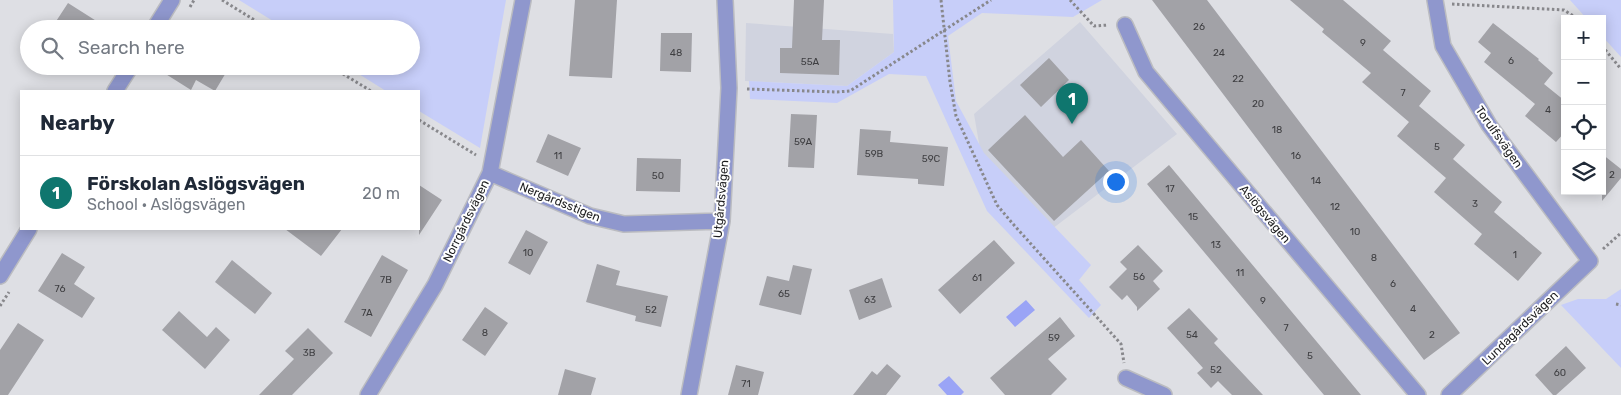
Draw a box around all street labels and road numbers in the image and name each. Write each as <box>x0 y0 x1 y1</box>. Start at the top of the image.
street label: Torulfsvägen <box>1473 103 1525 171</box>
street label: Utgårdsvägen <box>711 159 731 239</box>
street label: Norrgårdsvägen <box>440 178 492 264</box>
street label: Nergårdsstigen <box>518 179 602 225</box>
street label: Aslögsvägen <box>1237 182 1293 246</box>
street label: Lundagårdsvägen <box>1479 288 1561 368</box>

